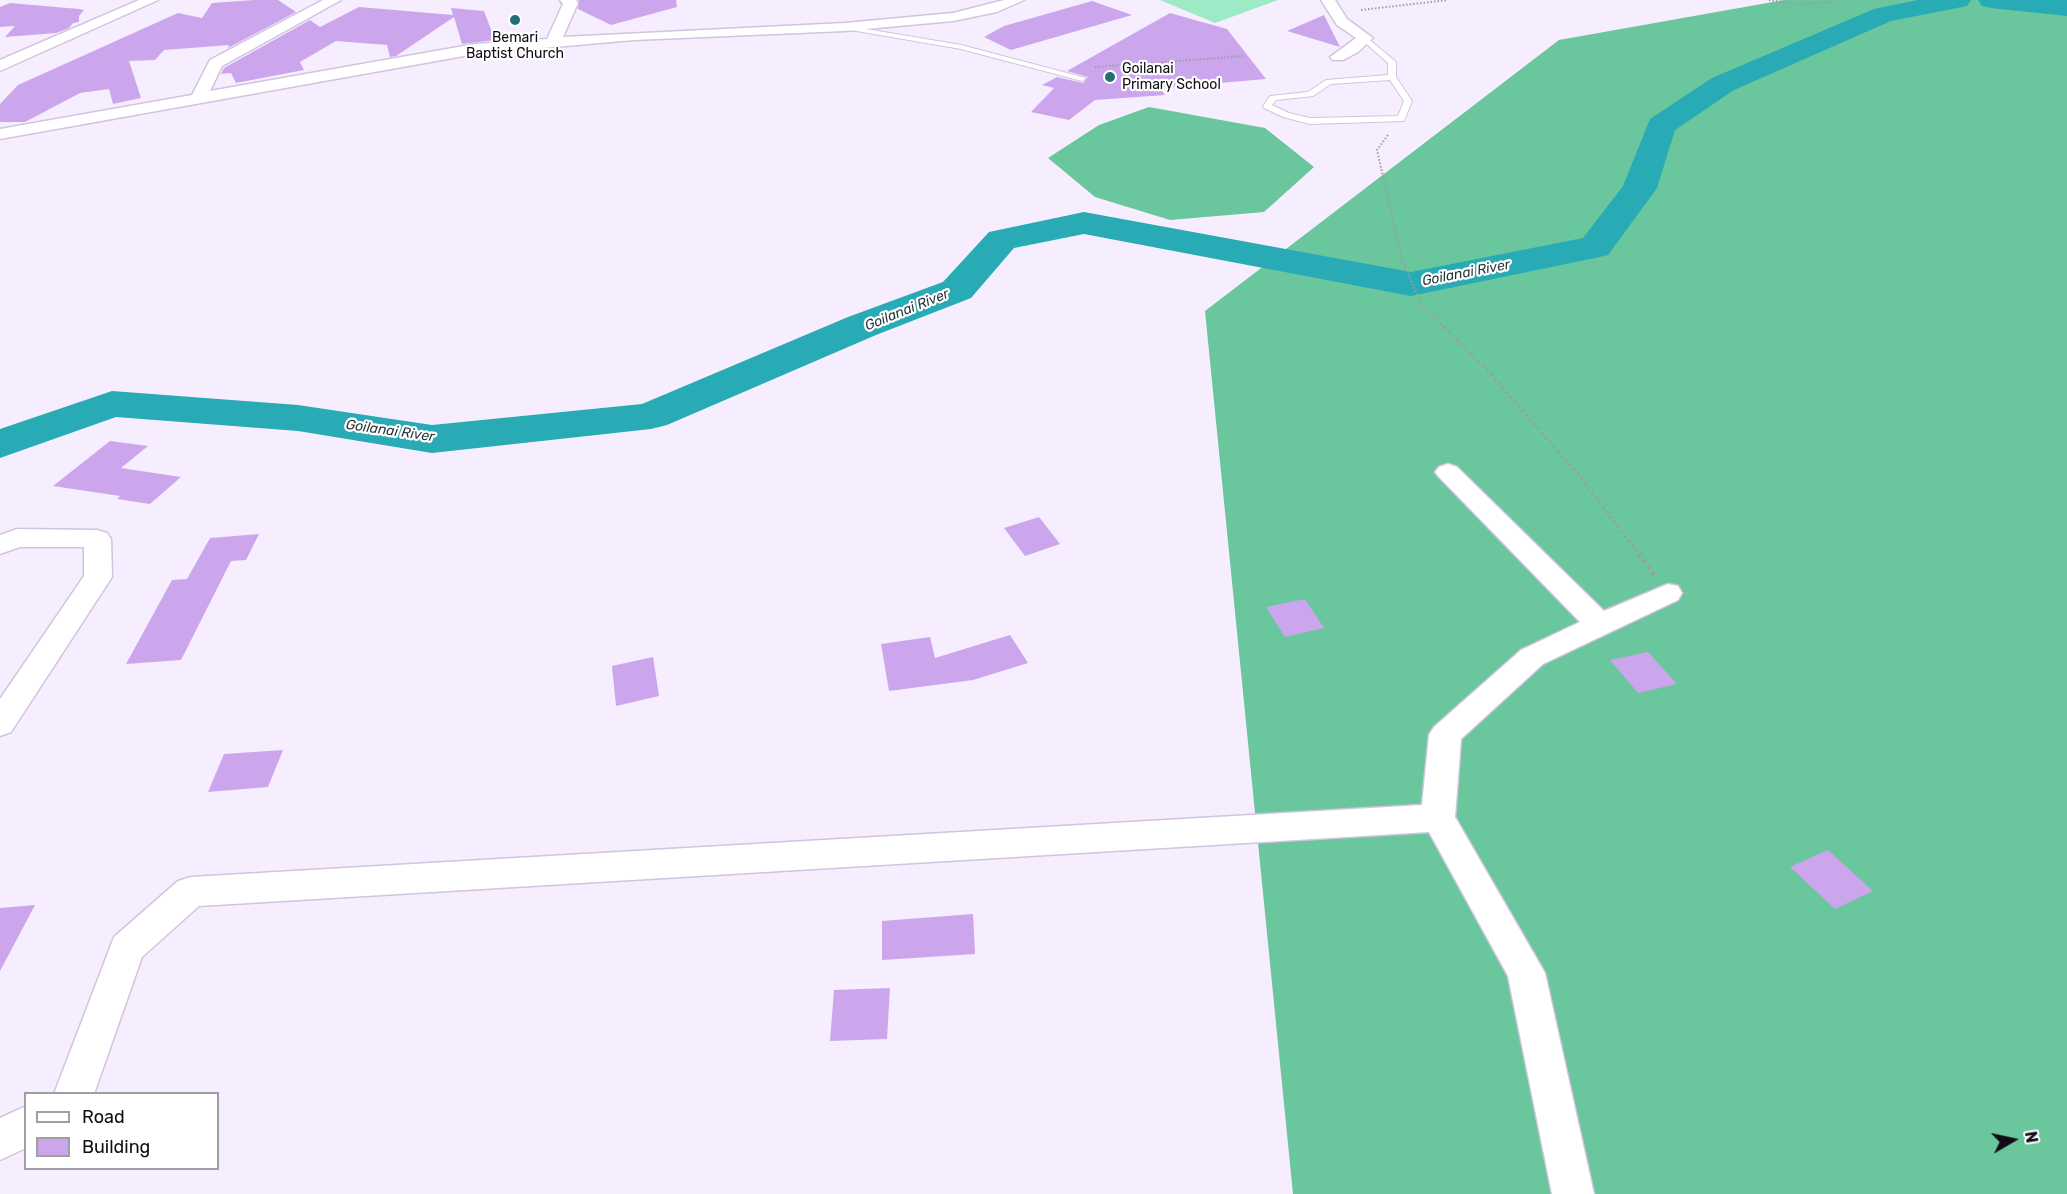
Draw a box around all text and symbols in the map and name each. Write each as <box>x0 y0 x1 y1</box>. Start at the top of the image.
marker: Bemari Baptist Church <box>508 13 522 27</box>
place label: Bemari Baptist Church <box>466 30 564 62</box>
place label: Goilanai Primary School <box>1122 61 1221 94</box>
marker: Goilanai Primary School <box>1103 70 1117 84</box>
water label: Goilanai River <box>1421 256 1511 290</box>
water label: Goilanai River <box>862 285 952 335</box>
water label: Goilanai River <box>345 416 435 446</box>
legend <box>24 1092 219 1170</box>
text: Road <box>82 1106 125 1128</box>
north arrow <box>1983 1110 2043 1170</box>
text: N <box>2021 1130 2042 1144</box>
text: Building <box>82 1136 150 1158</box>

